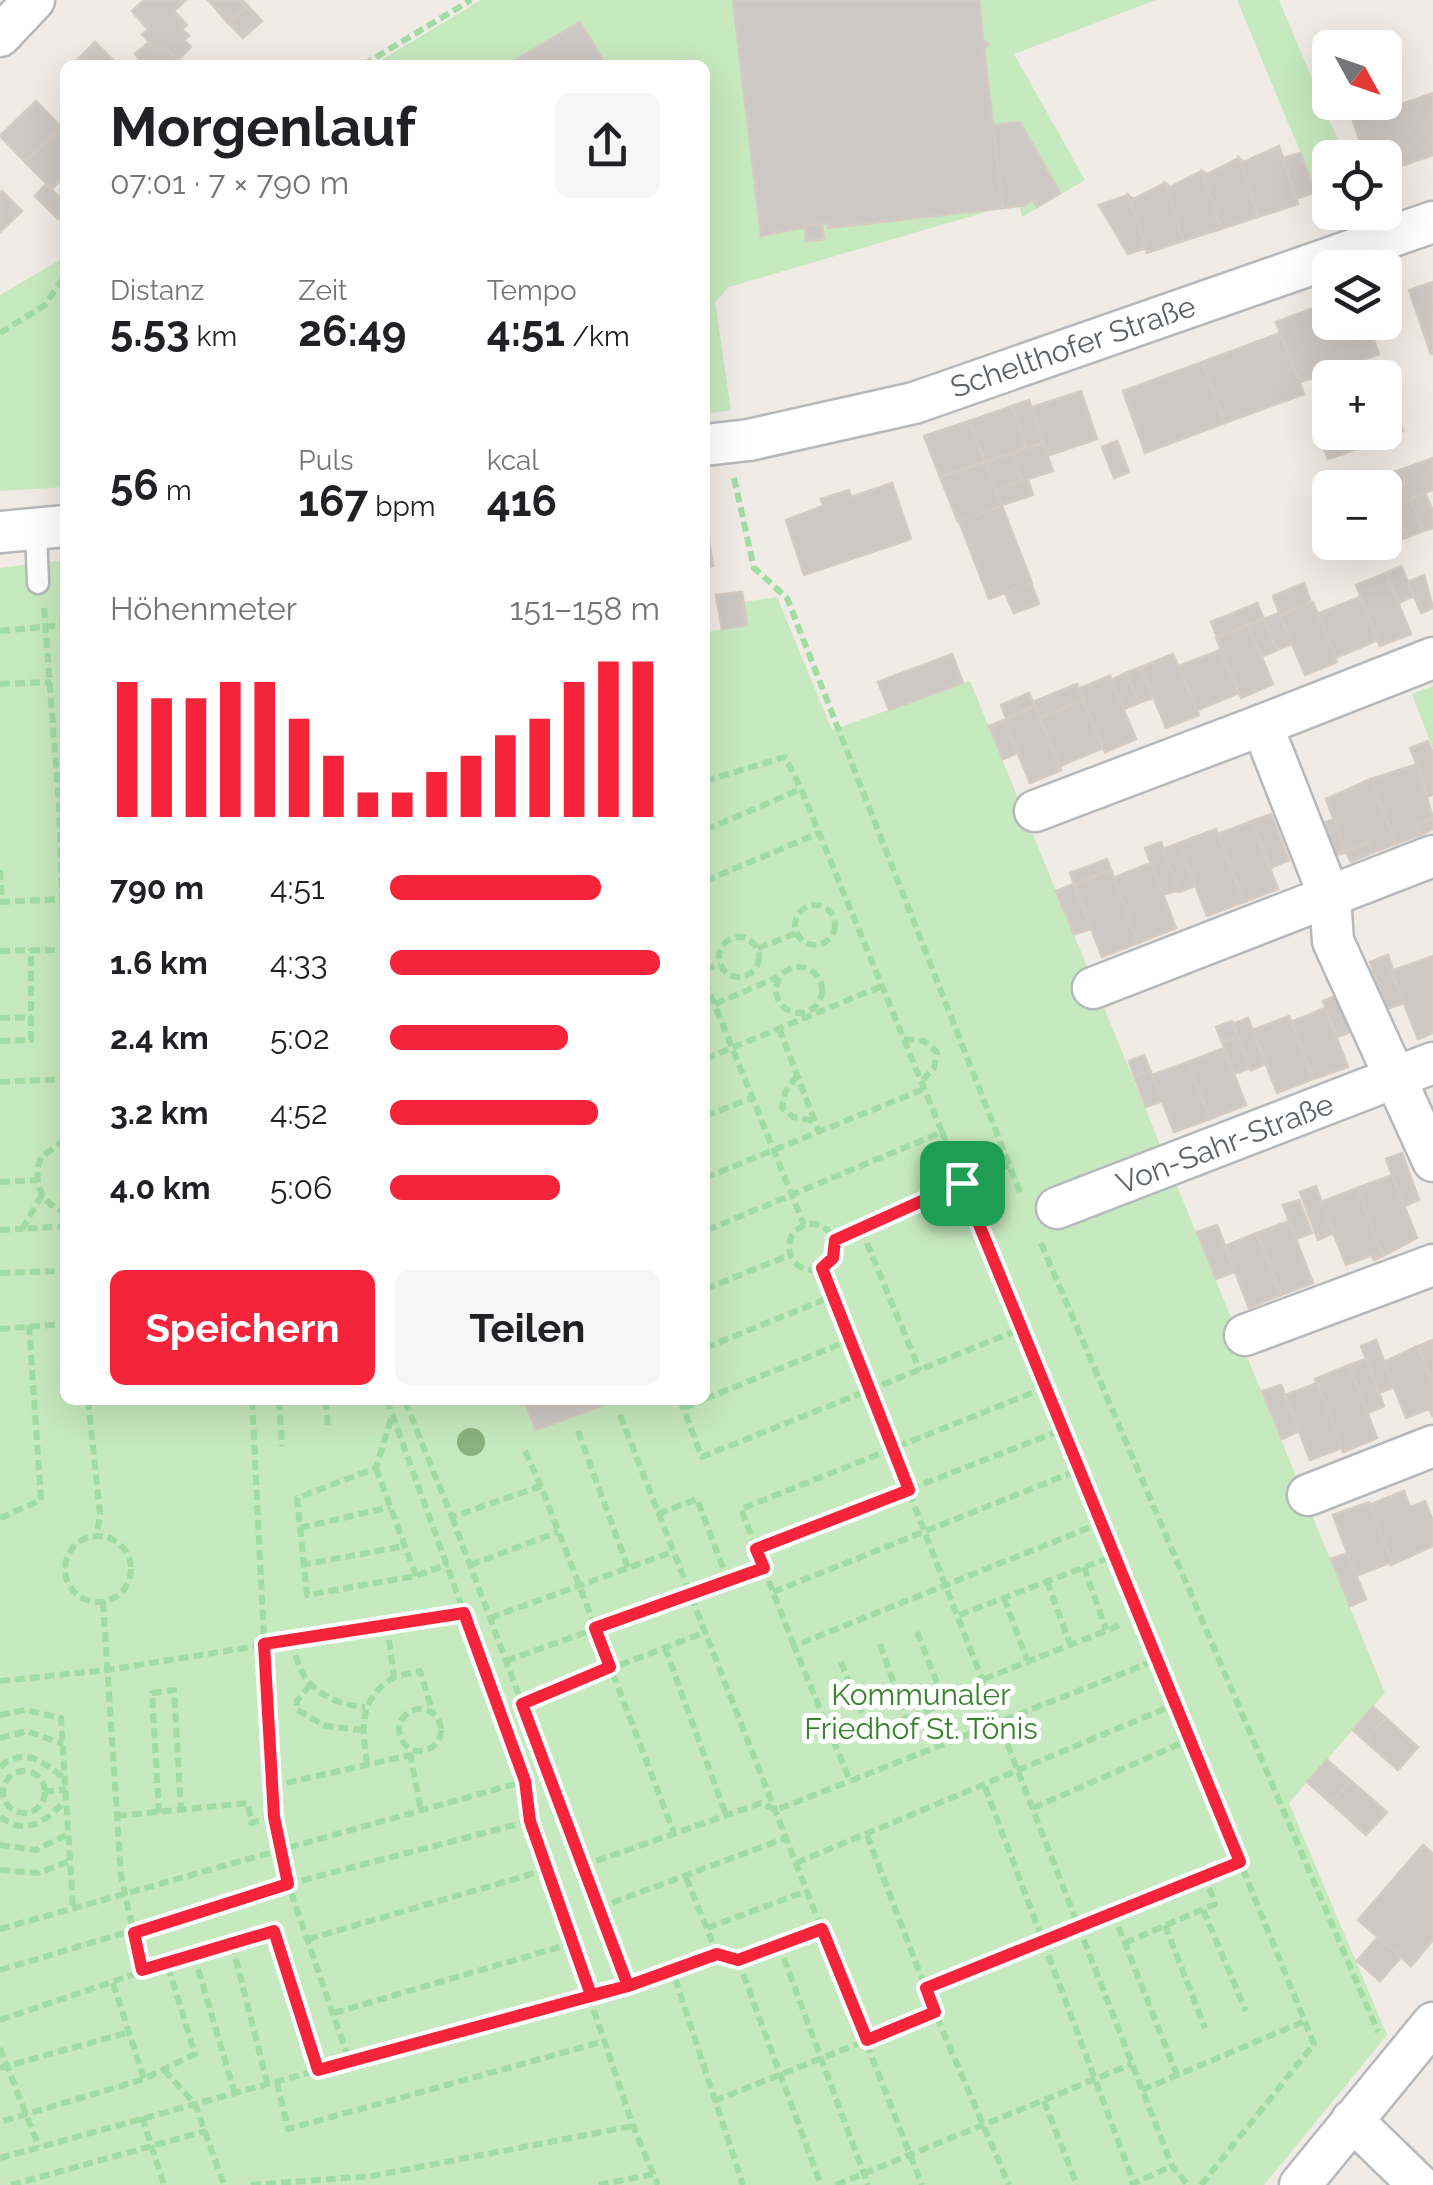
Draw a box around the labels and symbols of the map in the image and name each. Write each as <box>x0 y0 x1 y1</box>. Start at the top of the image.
north arrow <box>1312 30 1402 120</box>
street label: Schelthofer Straße <box>946 288 1200 405</box>
street label: Von-Sahr-Straße <box>1111 1086 1338 1201</box>
pin <box>920 1141 1005 1226</box>
park label: Kommunaler Friedhof St. Tönis <box>804 1677 1038 1746</box>

